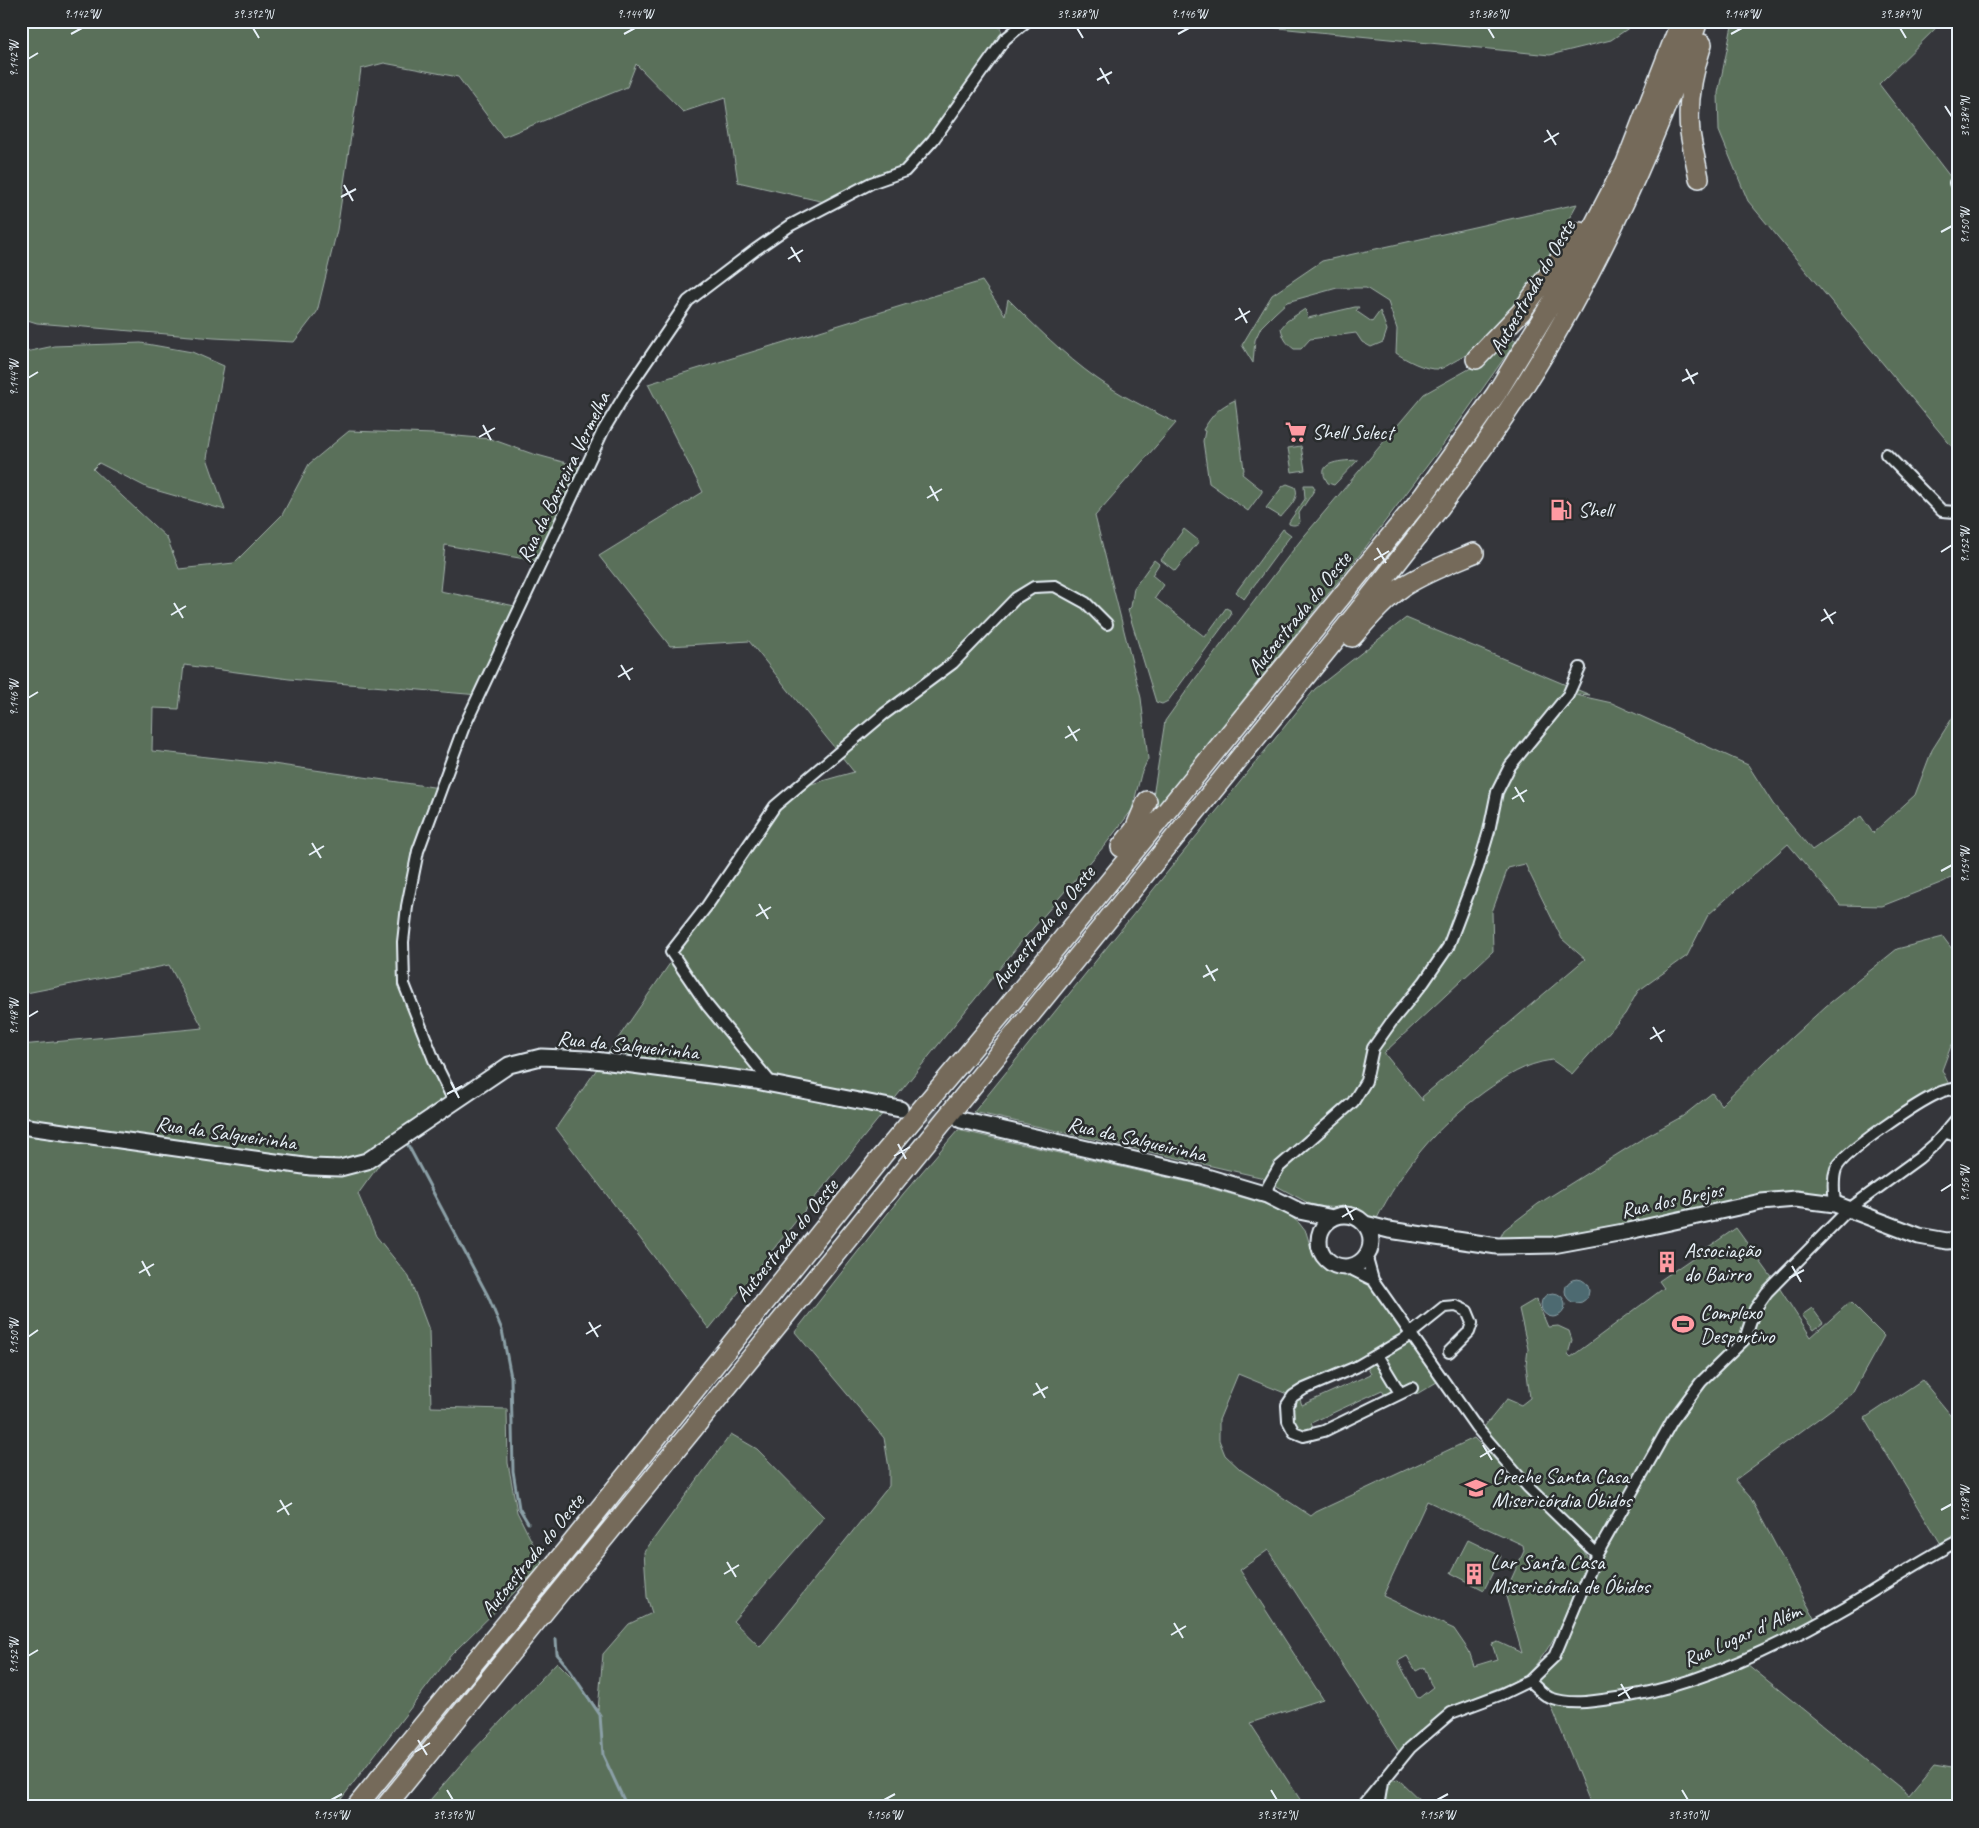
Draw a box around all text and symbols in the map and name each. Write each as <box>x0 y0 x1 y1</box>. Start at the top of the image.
text: 9.142°W <box>64 6 102 22</box>
text: 39.392°N <box>233 6 275 22</box>
text: 9.144°W <box>617 6 655 22</box>
text: 39.388°N <box>1057 6 1099 22</box>
text: 9.146°W <box>1171 6 1209 22</box>
text: 39.386°N <box>1468 6 1510 22</box>
text: 9.148°W <box>1724 6 1762 22</box>
text: 39.384°N <box>1880 6 1922 22</box>
text: 9.142°W <box>6 39 22 77</box>
text: 39.384°N <box>1957 95 1973 137</box>
text: 9.150°W <box>1957 206 1973 244</box>
street label: Autoestrada do Oeste <box>1483 214 1582 359</box>
text: 9.144°W <box>6 358 22 396</box>
street label: Rua da Barreira Vermelha <box>510 386 616 566</box>
supermarket icon: Shell Select <box>1283 419 1309 445</box>
place label: Shell Select <box>1312 419 1396 445</box>
fuel station icon: Shell <box>1548 497 1574 523</box>
place label: Shell <box>1578 497 1616 523</box>
text: 9.152°W <box>1957 525 1973 563</box>
street label: Autoestrada do Oeste <box>1241 545 1357 680</box>
text: 9.146°W <box>6 678 22 716</box>
text: 9.154°W <box>1957 845 1973 883</box>
street label: Autoestrada do Oeste <box>985 859 1101 994</box>
text: 9.148°W <box>6 997 22 1035</box>
street label: Rua da Salgueirinha <box>556 1025 702 1066</box>
street label: Rua da Salgueirinha <box>154 1110 300 1156</box>
street label: Rua da Salgueirinha <box>1065 1110 1211 1168</box>
text: 9.156°W <box>1957 1164 1973 1202</box>
street label: Autoestrada do Oeste <box>728 1172 844 1307</box>
street label: Rua dos Brejos <box>1618 1176 1727 1224</box>
place label: Associação do Bairro <box>1684 1237 1762 1287</box>
building icon: Associação do Bairro <box>1654 1249 1680 1275</box>
place label: Complexo Desportivo <box>1700 1299 1776 1349</box>
sports icon: Complexo Desportivo <box>1670 1311 1696 1337</box>
text: 9.150°W <box>6 1317 22 1355</box>
place label: Creche Santa Casa Misericórdia Óbidos <box>1492 1463 1633 1513</box>
school or university icon: Creche Santa Casa Misericórdia Óbidos <box>1463 1475 1489 1501</box>
text: 9.158°W <box>1957 1484 1973 1522</box>
street label: Autoestrada do Oeste <box>474 1487 590 1622</box>
place label: Lar Santa Casa Misericórdia de Óbidos <box>1490 1549 1652 1599</box>
building icon: Lar Santa Casa Misericórdia de Óbidos <box>1461 1561 1487 1587</box>
street label: Rua Lugar d' Além <box>1679 1597 1807 1673</box>
text: 9.152°W <box>6 1636 22 1674</box>
text: 9.154°W <box>313 1807 351 1823</box>
text: 39.396°N <box>433 1807 475 1823</box>
text: 9.156°W <box>866 1807 904 1823</box>
text: 39.392°N <box>1257 1807 1299 1823</box>
text: 9.158°W <box>1419 1807 1457 1823</box>
text: 39.390°N <box>1668 1807 1710 1823</box>

